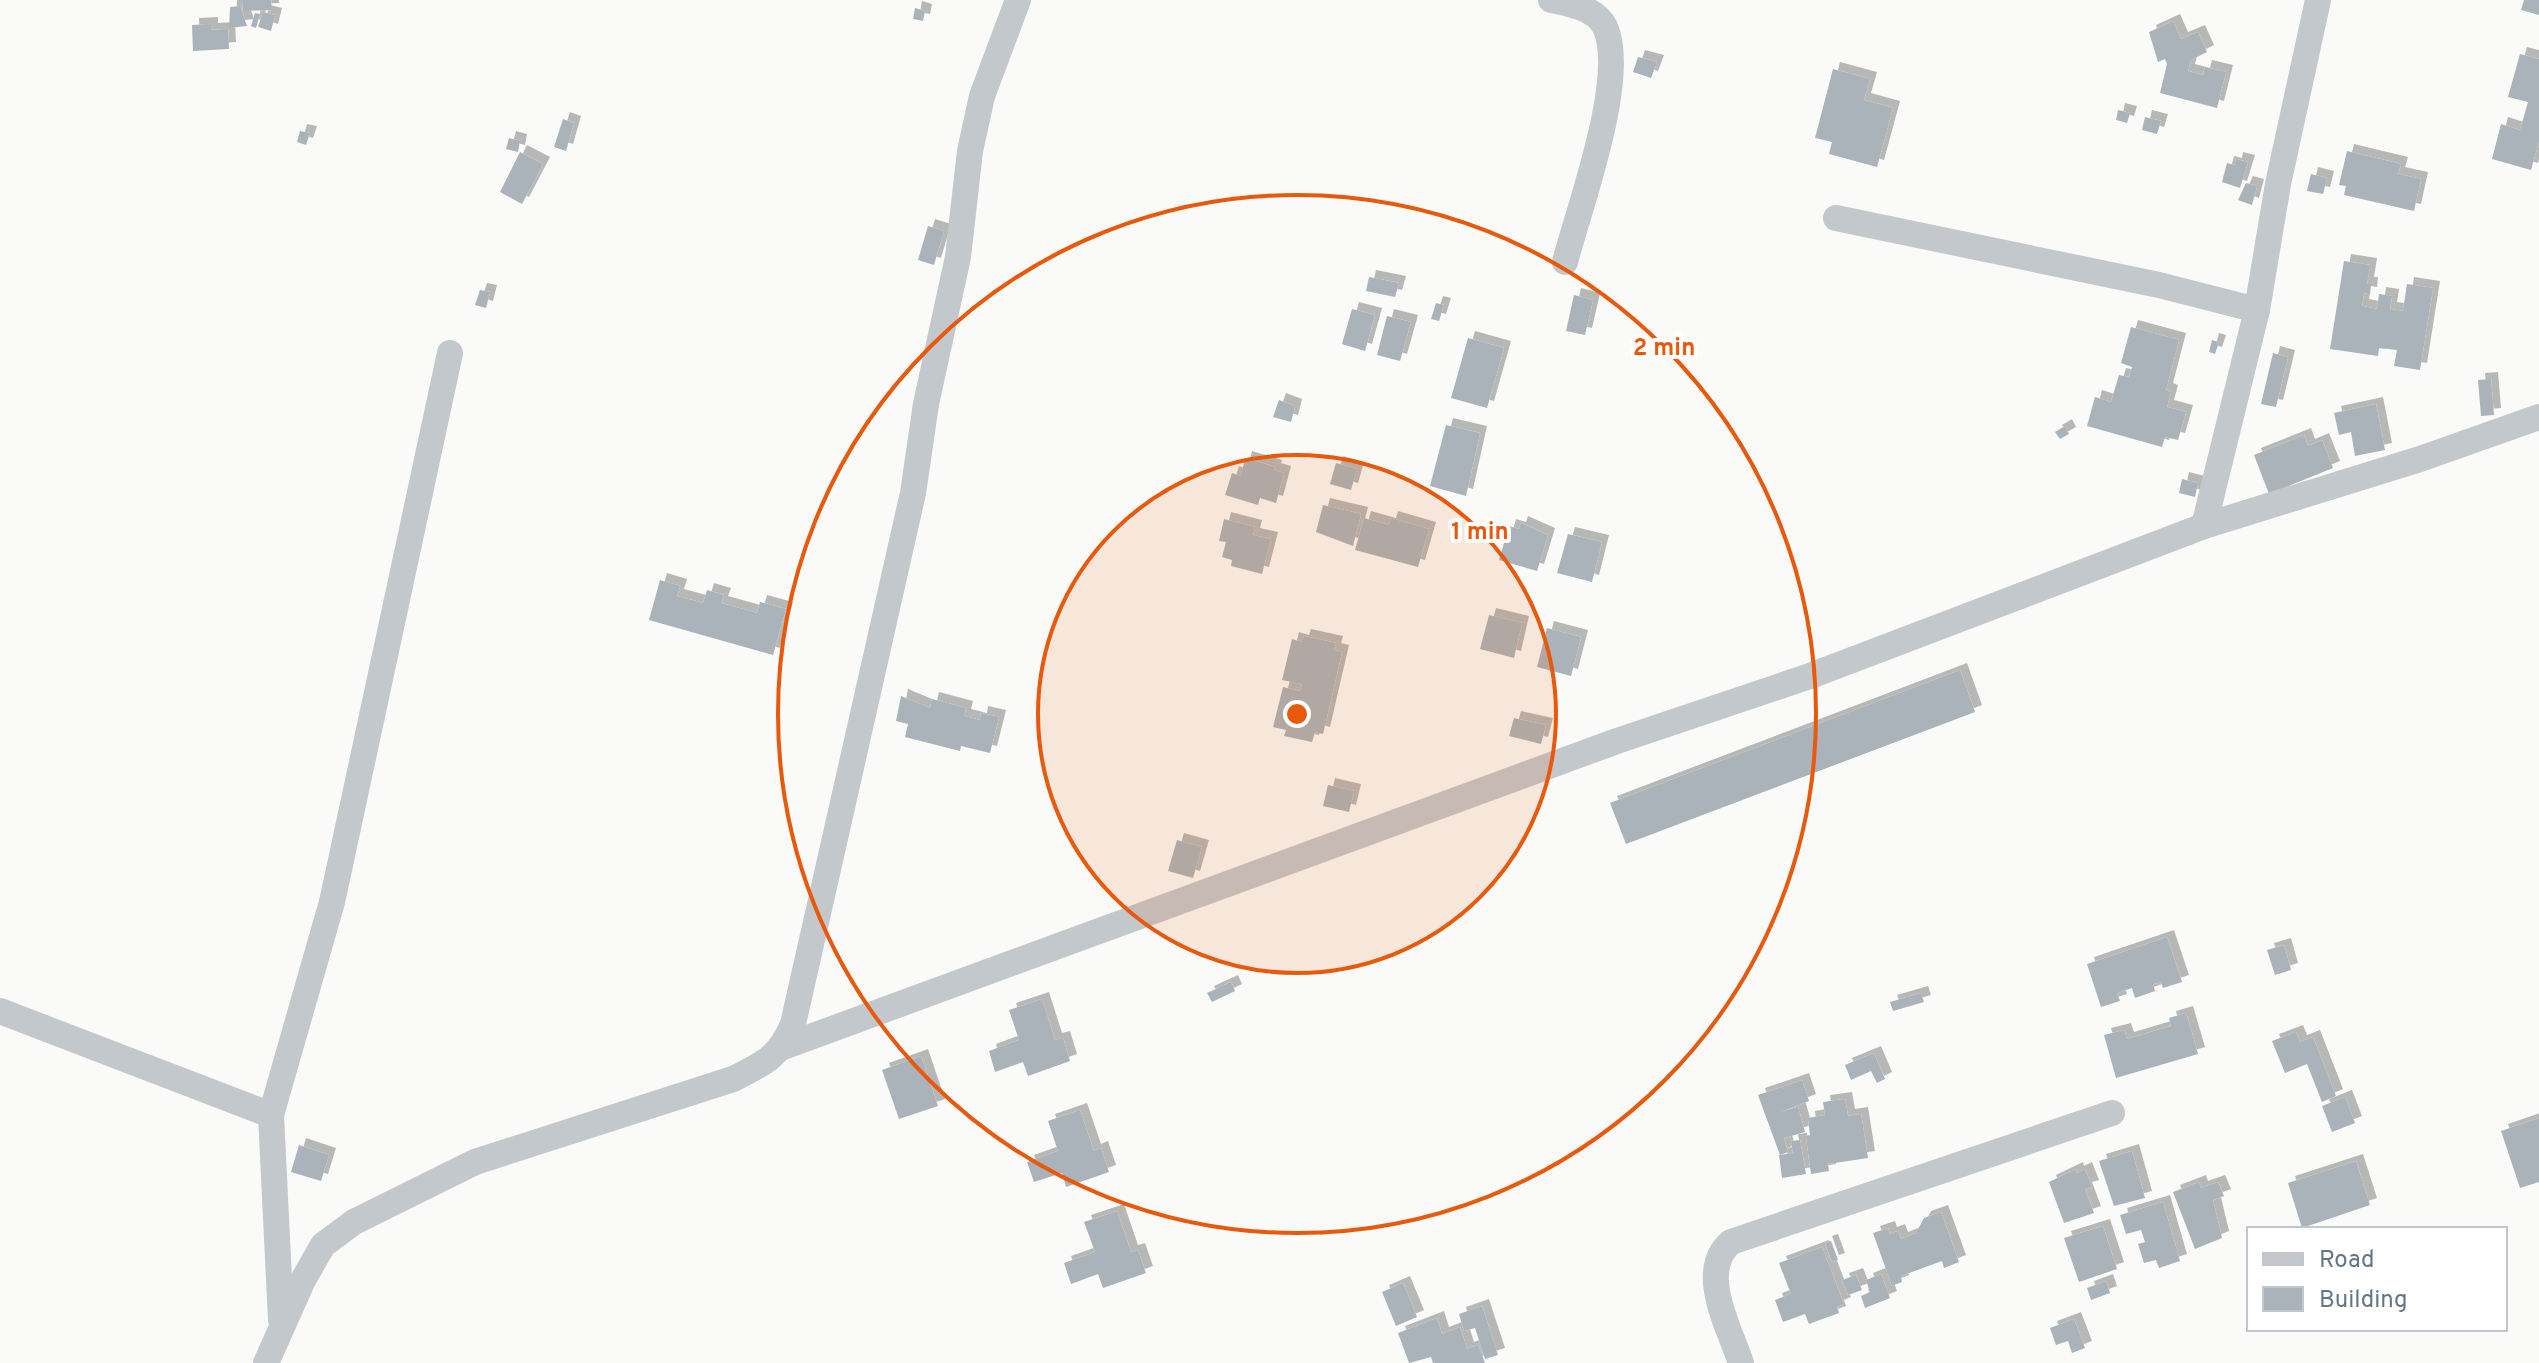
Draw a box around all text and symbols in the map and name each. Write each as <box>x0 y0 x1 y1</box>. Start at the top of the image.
text: 2 min <box>1633 334 1695 364</box>
text: 1 min <box>1451 518 1509 548</box>
centre of rings <box>1283 700 1311 728</box>
legend <box>2247 1227 2507 1331</box>
text: Road <box>2319 1246 2375 1276</box>
text: Building <box>2319 1286 2408 1316</box>

